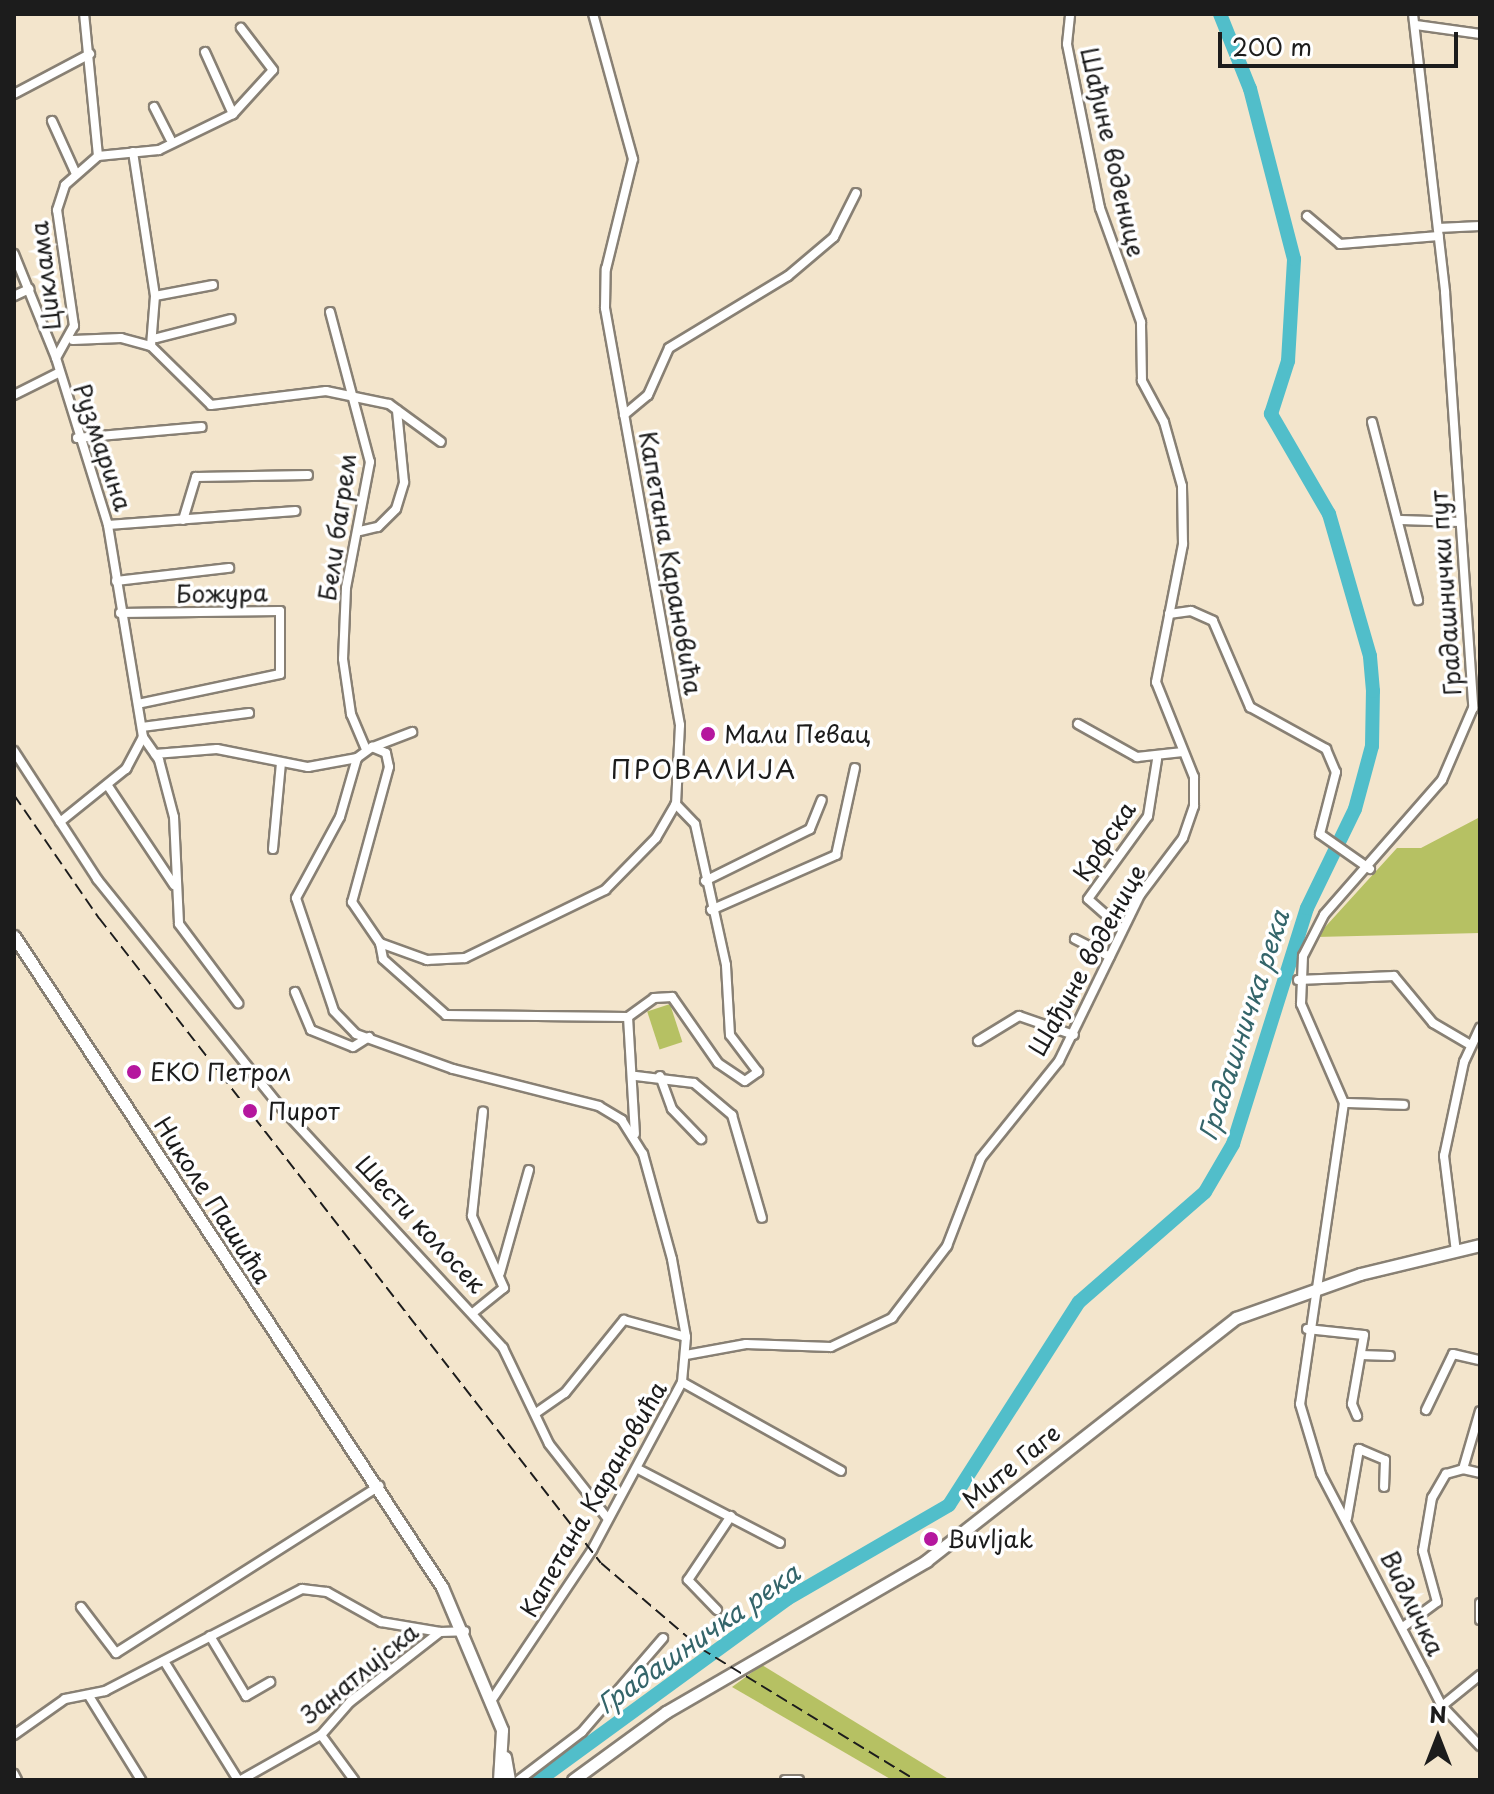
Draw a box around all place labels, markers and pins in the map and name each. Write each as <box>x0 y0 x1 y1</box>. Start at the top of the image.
place label: Мали Певац <box>724 720 871 748</box>
marker: Мали Певац <box>699 725 717 743</box>
place label: ЕКО Петрол <box>150 1058 292 1086</box>
marker: ЕКО Петрол <box>125 1063 143 1081</box>
place label: Пирот <box>268 1097 340 1125</box>
marker: Пирот <box>239 1100 261 1122</box>
place label: Buvljak <box>947 1525 1033 1553</box>
marker: Buvljak <box>922 1530 940 1548</box>

